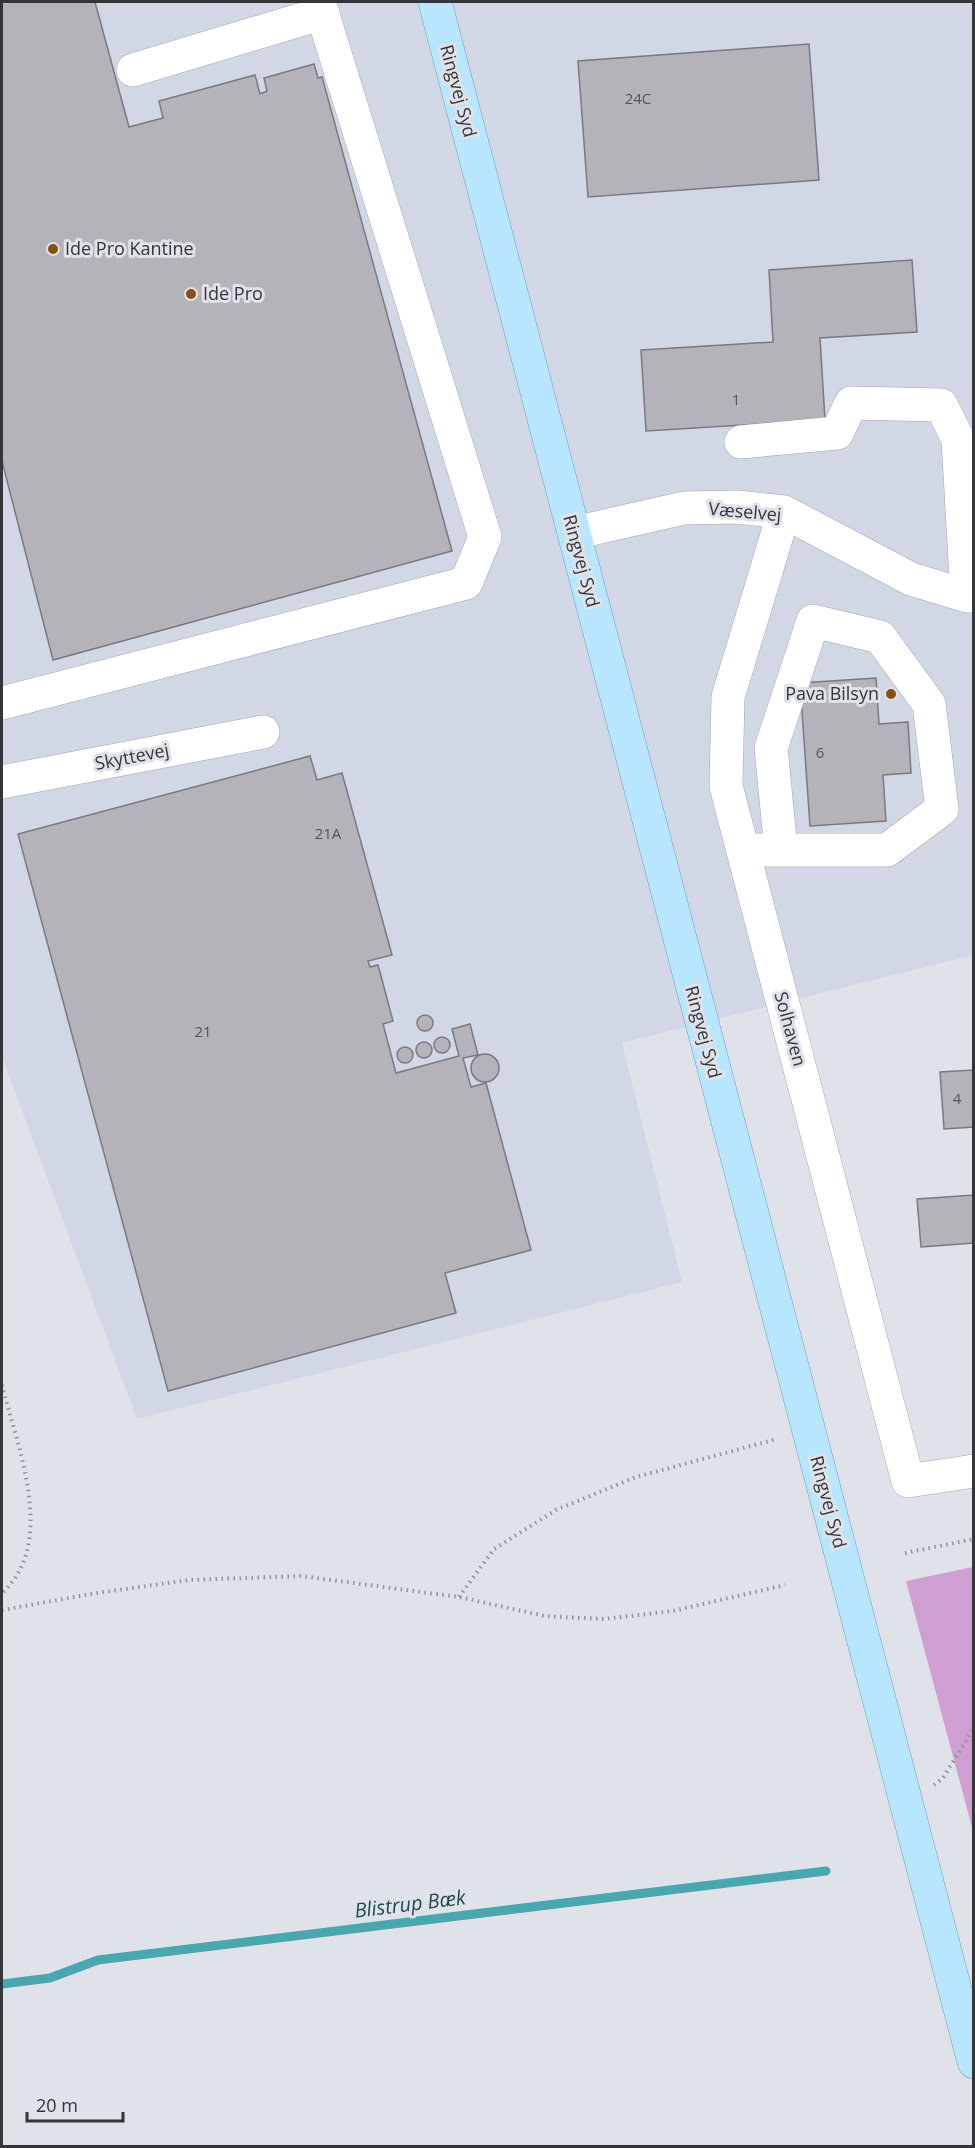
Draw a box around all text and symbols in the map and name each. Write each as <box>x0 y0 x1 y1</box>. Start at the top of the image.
street label: Ringvej Syd <box>435 42 483 140</box>
house number: 24C <box>625 88 651 108</box>
place label: Ide Pro Kantine <box>65 236 194 260</box>
marker: Ide Pro Kantine <box>46 242 60 256</box>
place label: Ide Pro <box>203 281 263 305</box>
marker: Ide Pro <box>184 287 198 301</box>
house number: 1 <box>732 389 740 409</box>
street label: Væselvej <box>708 496 783 526</box>
street label: Ringvej Syd <box>558 512 606 610</box>
place label: Pava Bilsyn <box>785 681 879 705</box>
marker: Pava Bilsyn <box>884 687 898 701</box>
street label: Skyttevej <box>93 737 171 775</box>
house number: 6 <box>816 742 824 762</box>
house number: 21A <box>315 823 342 843</box>
street label: Ringvej Syd <box>680 983 728 1081</box>
street label: Solhaven <box>769 989 812 1069</box>
house number: 21 <box>194 1021 212 1041</box>
house number: 4 <box>953 1088 962 1108</box>
street label: Ringvej Syd <box>805 1453 853 1551</box>
water label: Blistrup Bæk <box>353 1883 468 1924</box>
scale bar <box>27 2085 123 2123</box>
text: 20 m <box>36 2093 78 2117</box>

